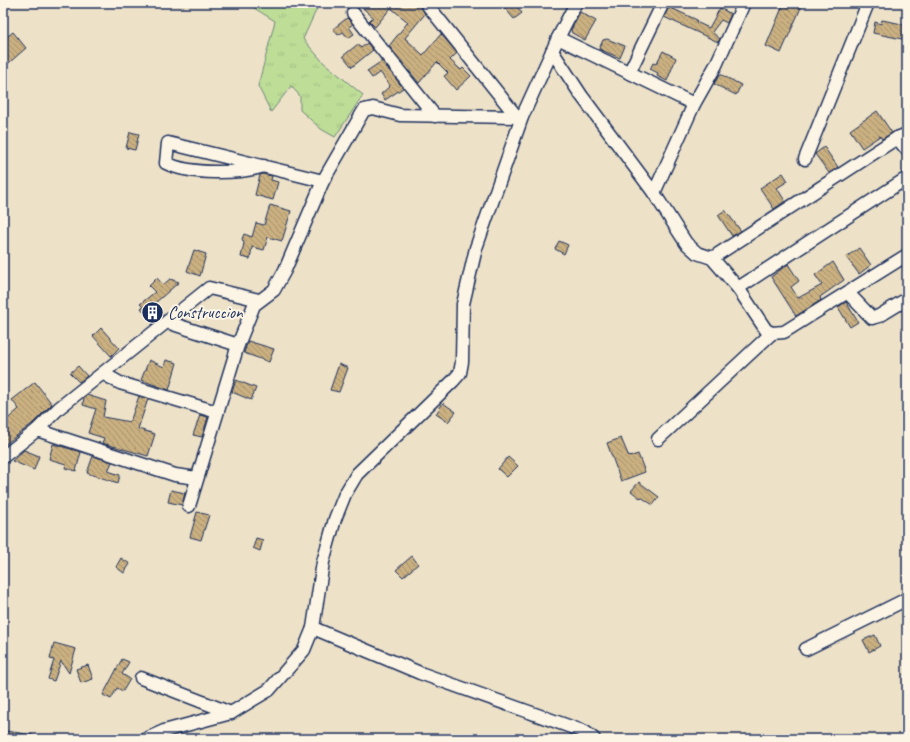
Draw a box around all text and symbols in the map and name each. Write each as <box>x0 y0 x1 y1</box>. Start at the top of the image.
building icon: Construccion <box>139 299 165 325</box>
place label: Construccion <box>168 302 244 323</box>

